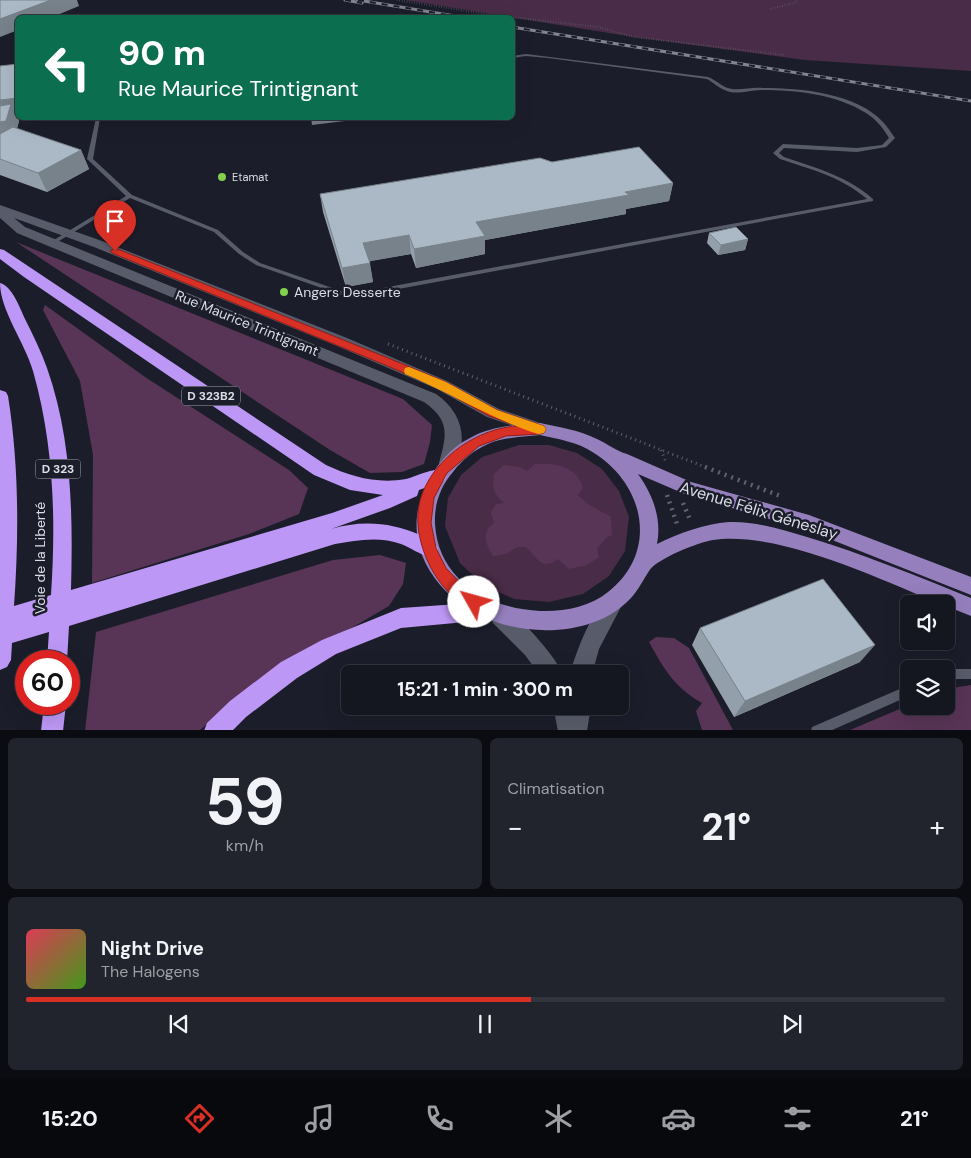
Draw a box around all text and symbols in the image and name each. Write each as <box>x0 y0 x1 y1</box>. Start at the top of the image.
text: 90 m <box>118 30 206 76</box>
icon: left <box>35 35 100 100</box>
text: Rue Maurice Trintignant <box>118 74 359 103</box>
place label: Etamat <box>232 170 268 184</box>
marker: Etamat <box>216 171 228 183</box>
pin <box>94 200 136 251</box>
icon: arrive <box>101 207 129 235</box>
place label: Angers Desserte <box>294 283 401 301</box>
street label: Rue Maurice Trintignant <box>173 286 321 360</box>
marker: Angers Desserte <box>278 286 290 298</box>
road number: D 323B2 <box>182 386 240 406</box>
road number: D 323 <box>36 459 80 478</box>
street label: Avenue Félix Géneslay <box>677 476 840 545</box>
street label: Voie de la Liberté <box>31 502 49 614</box>
position arrow <box>447 575 499 627</box>
map controls <box>900 595 955 715</box>
button: sound <box>900 595 955 650</box>
speed limit sign: 60 <box>15 650 80 715</box>
button: layers <box>900 660 955 715</box>
text: 15:21 · 1 min · 300 m <box>397 677 573 702</box>
text: 59 <box>205 760 285 844</box>
text: Climatisation <box>508 778 605 799</box>
text: 21° <box>701 802 751 852</box>
text: − <box>508 809 523 846</box>
text: + <box>930 809 945 846</box>
text: km/h <box>226 835 264 856</box>
text: Night Drive <box>101 936 204 961</box>
text: The Halogens <box>101 961 200 982</box>
icon: previous <box>165 1010 193 1038</box>
icon: pause <box>471 1010 499 1038</box>
icon: next <box>778 1010 806 1038</box>
icon: directions <box>182 1101 217 1136</box>
icon: music <box>302 1101 337 1136</box>
icon: phone <box>422 1101 457 1136</box>
icon: climate <box>541 1101 576 1136</box>
icon: car <box>661 1101 696 1136</box>
icon: filters <box>780 1101 815 1136</box>
text: 15:20 <box>42 1104 98 1133</box>
text: 21° <box>900 1104 929 1133</box>

